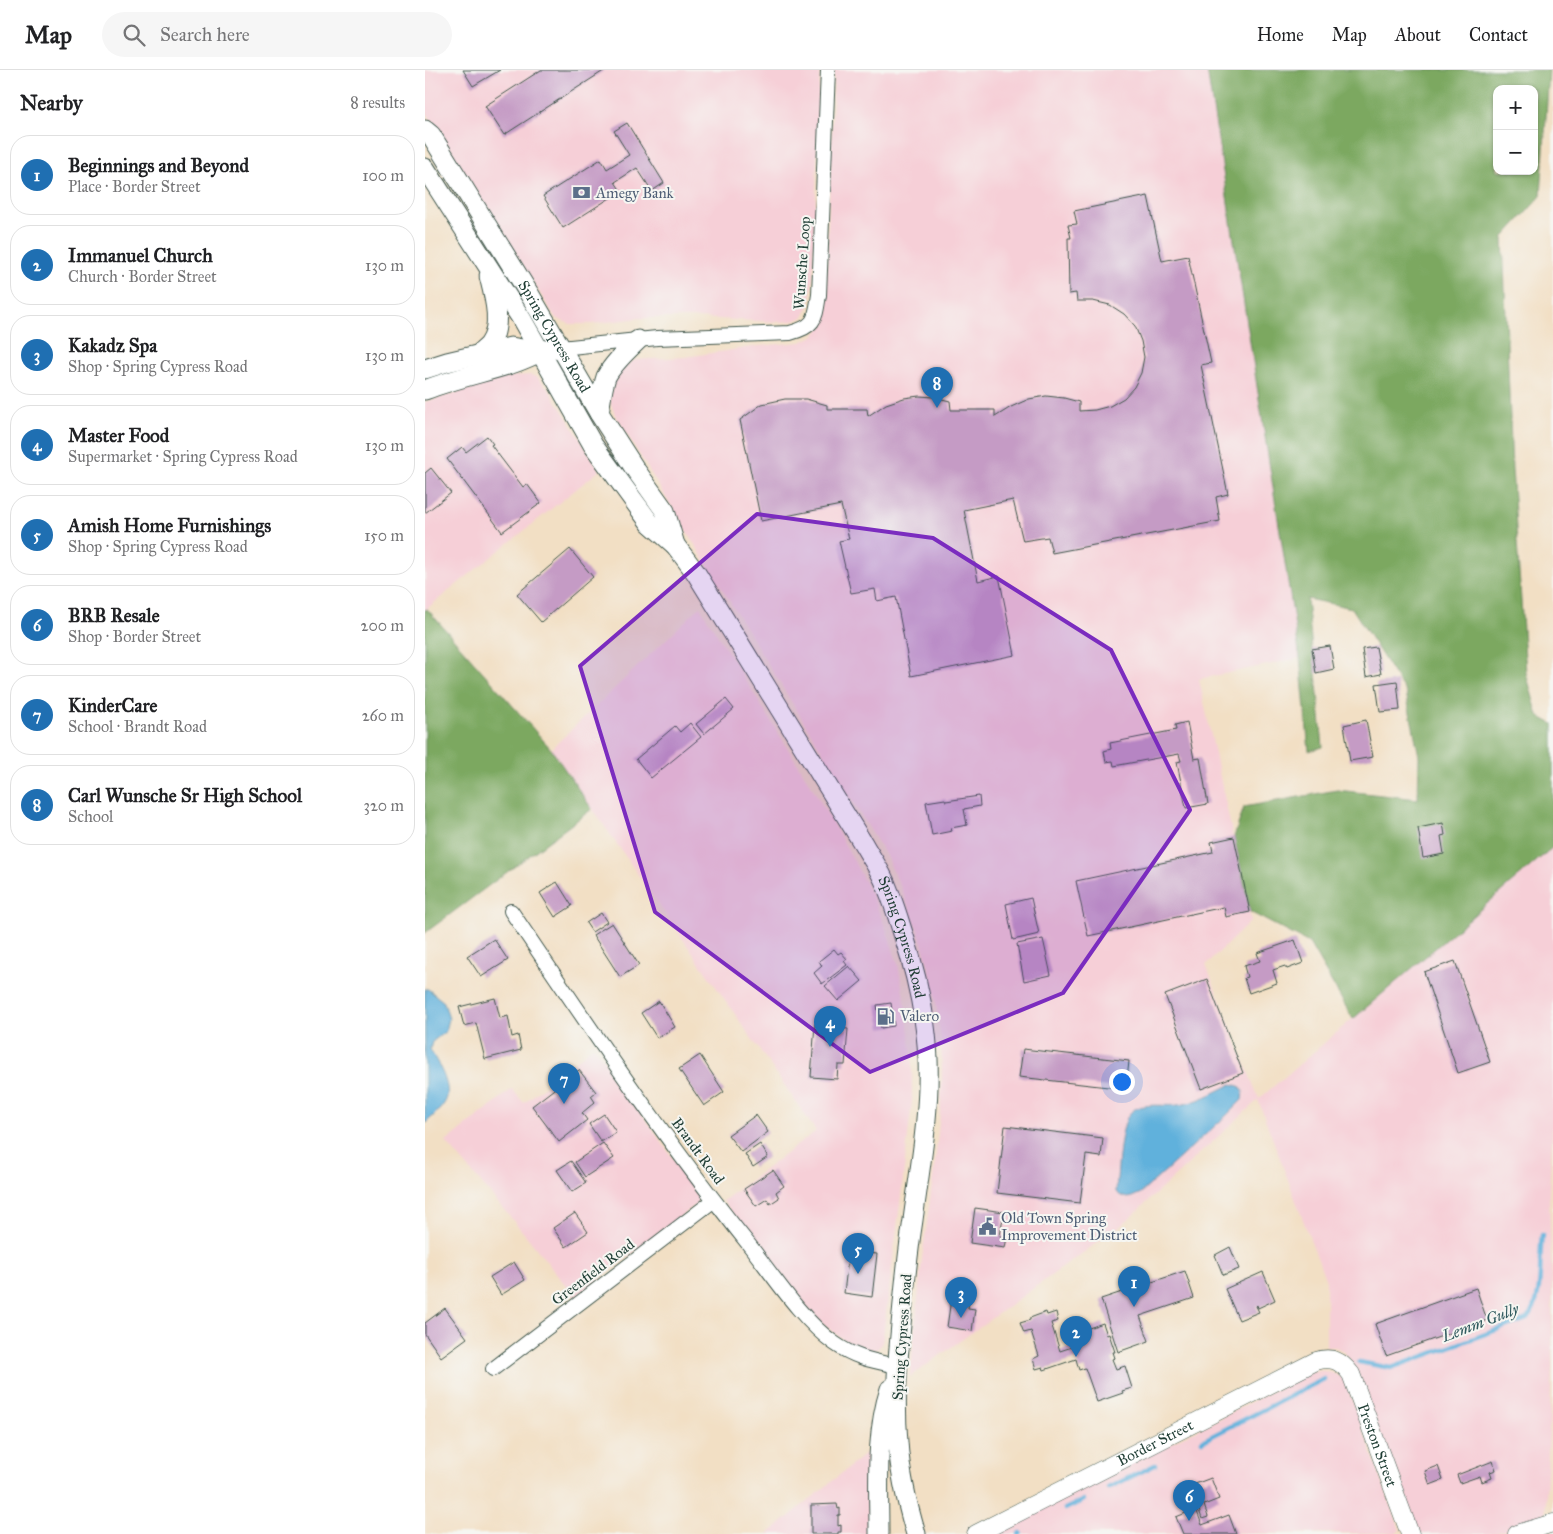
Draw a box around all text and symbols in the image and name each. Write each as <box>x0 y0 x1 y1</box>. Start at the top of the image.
search box <box>102 12 452 57</box>
text: Map <box>25 20 72 50</box>
icon: search <box>120 21 148 49</box>
text: Search here <box>160 23 250 46</box>
text: Home <box>1257 24 1304 46</box>
text: Map <box>1332 24 1367 46</box>
text: About <box>1395 24 1441 46</box>
text: Contact <box>1469 24 1528 46</box>
map controls <box>1493 85 1538 175</box>
button: + <box>1493 85 1538 130</box>
text: Nearby <box>20 90 83 116</box>
text: 8 results <box>350 93 405 112</box>
button: − <box>1493 130 1538 175</box>
text: Beginnings and Beyond <box>68 154 249 177</box>
text: 1 <box>34 166 40 185</box>
text: 100 m <box>362 166 404 185</box>
text: Place · Border Street <box>68 177 201 196</box>
bank icon: Amegy Bank <box>572 183 592 203</box>
place label: Amegy Bank <box>595 184 674 202</box>
street label: Wunsche Loop <box>790 216 814 310</box>
text: Immanuel Church <box>68 244 213 267</box>
text: 2 <box>33 256 41 275</box>
text: 130 m <box>365 256 404 275</box>
text: Church · Border Street <box>68 267 217 286</box>
street label: Spring Cypress Road <box>514 277 594 396</box>
text: Kakadz Spa <box>68 334 157 357</box>
text: 3 <box>34 346 40 365</box>
text: 130 m <box>365 346 404 365</box>
text: Shop · Spring Cypress Road <box>68 357 248 376</box>
pin: 8 <box>921 367 953 408</box>
text: Master Food <box>68 424 169 447</box>
text: 4 <box>33 436 41 455</box>
text: 130 m <box>365 436 404 455</box>
text: Supermarket · Spring Cypress Road <box>68 447 298 466</box>
text: Amish Home Furnishings <box>68 514 271 537</box>
text: 5 <box>33 526 41 545</box>
text: 150 m <box>364 526 404 545</box>
text: Shop · Spring Cypress Road <box>68 537 248 556</box>
text: BRB Resale <box>68 604 160 627</box>
text: 6 <box>33 616 41 635</box>
text: 200 m <box>361 616 404 635</box>
text: Shop · Border Street <box>68 627 201 646</box>
text: KinderCare <box>68 694 157 717</box>
text: 7 <box>33 706 41 725</box>
text: 260 m <box>362 706 404 725</box>
text: School · Brandt Road <box>68 717 207 736</box>
text: Carl Wunsche Sr High School <box>68 784 302 807</box>
text: 8 <box>33 796 41 815</box>
text: 320 m <box>364 796 404 815</box>
text: School <box>68 807 113 826</box>
street label: Spring Cypress Road <box>874 873 929 1000</box>
pin: 4 <box>814 1006 846 1047</box>
fuel station icon: Valero <box>876 1006 896 1026</box>
place label: Valero <box>899 1007 939 1025</box>
pin: 7 <box>548 1063 580 1104</box>
your location <box>1109 1069 1135 1095</box>
street label: Brandt Road <box>668 1114 728 1188</box>
place label: Old Town Spring Improvement District <box>1001 1209 1138 1244</box>
public building icon: Old Town Spring Improvement District <box>977 1217 997 1237</box>
pin: 5 <box>842 1233 874 1274</box>
street label: Greenfield Road <box>548 1235 638 1309</box>
pin: 1 <box>1118 1266 1150 1307</box>
street label: Spring Cypress Road <box>889 1273 915 1401</box>
pin: 3 <box>945 1277 977 1318</box>
water label: Lemm Gully <box>1438 1299 1522 1346</box>
pin: 2 <box>1060 1316 1092 1357</box>
street label: Preston Street <box>1354 1401 1401 1490</box>
street label: Border Street <box>1114 1416 1197 1470</box>
pin: 6 <box>1173 1480 1205 1521</box>

